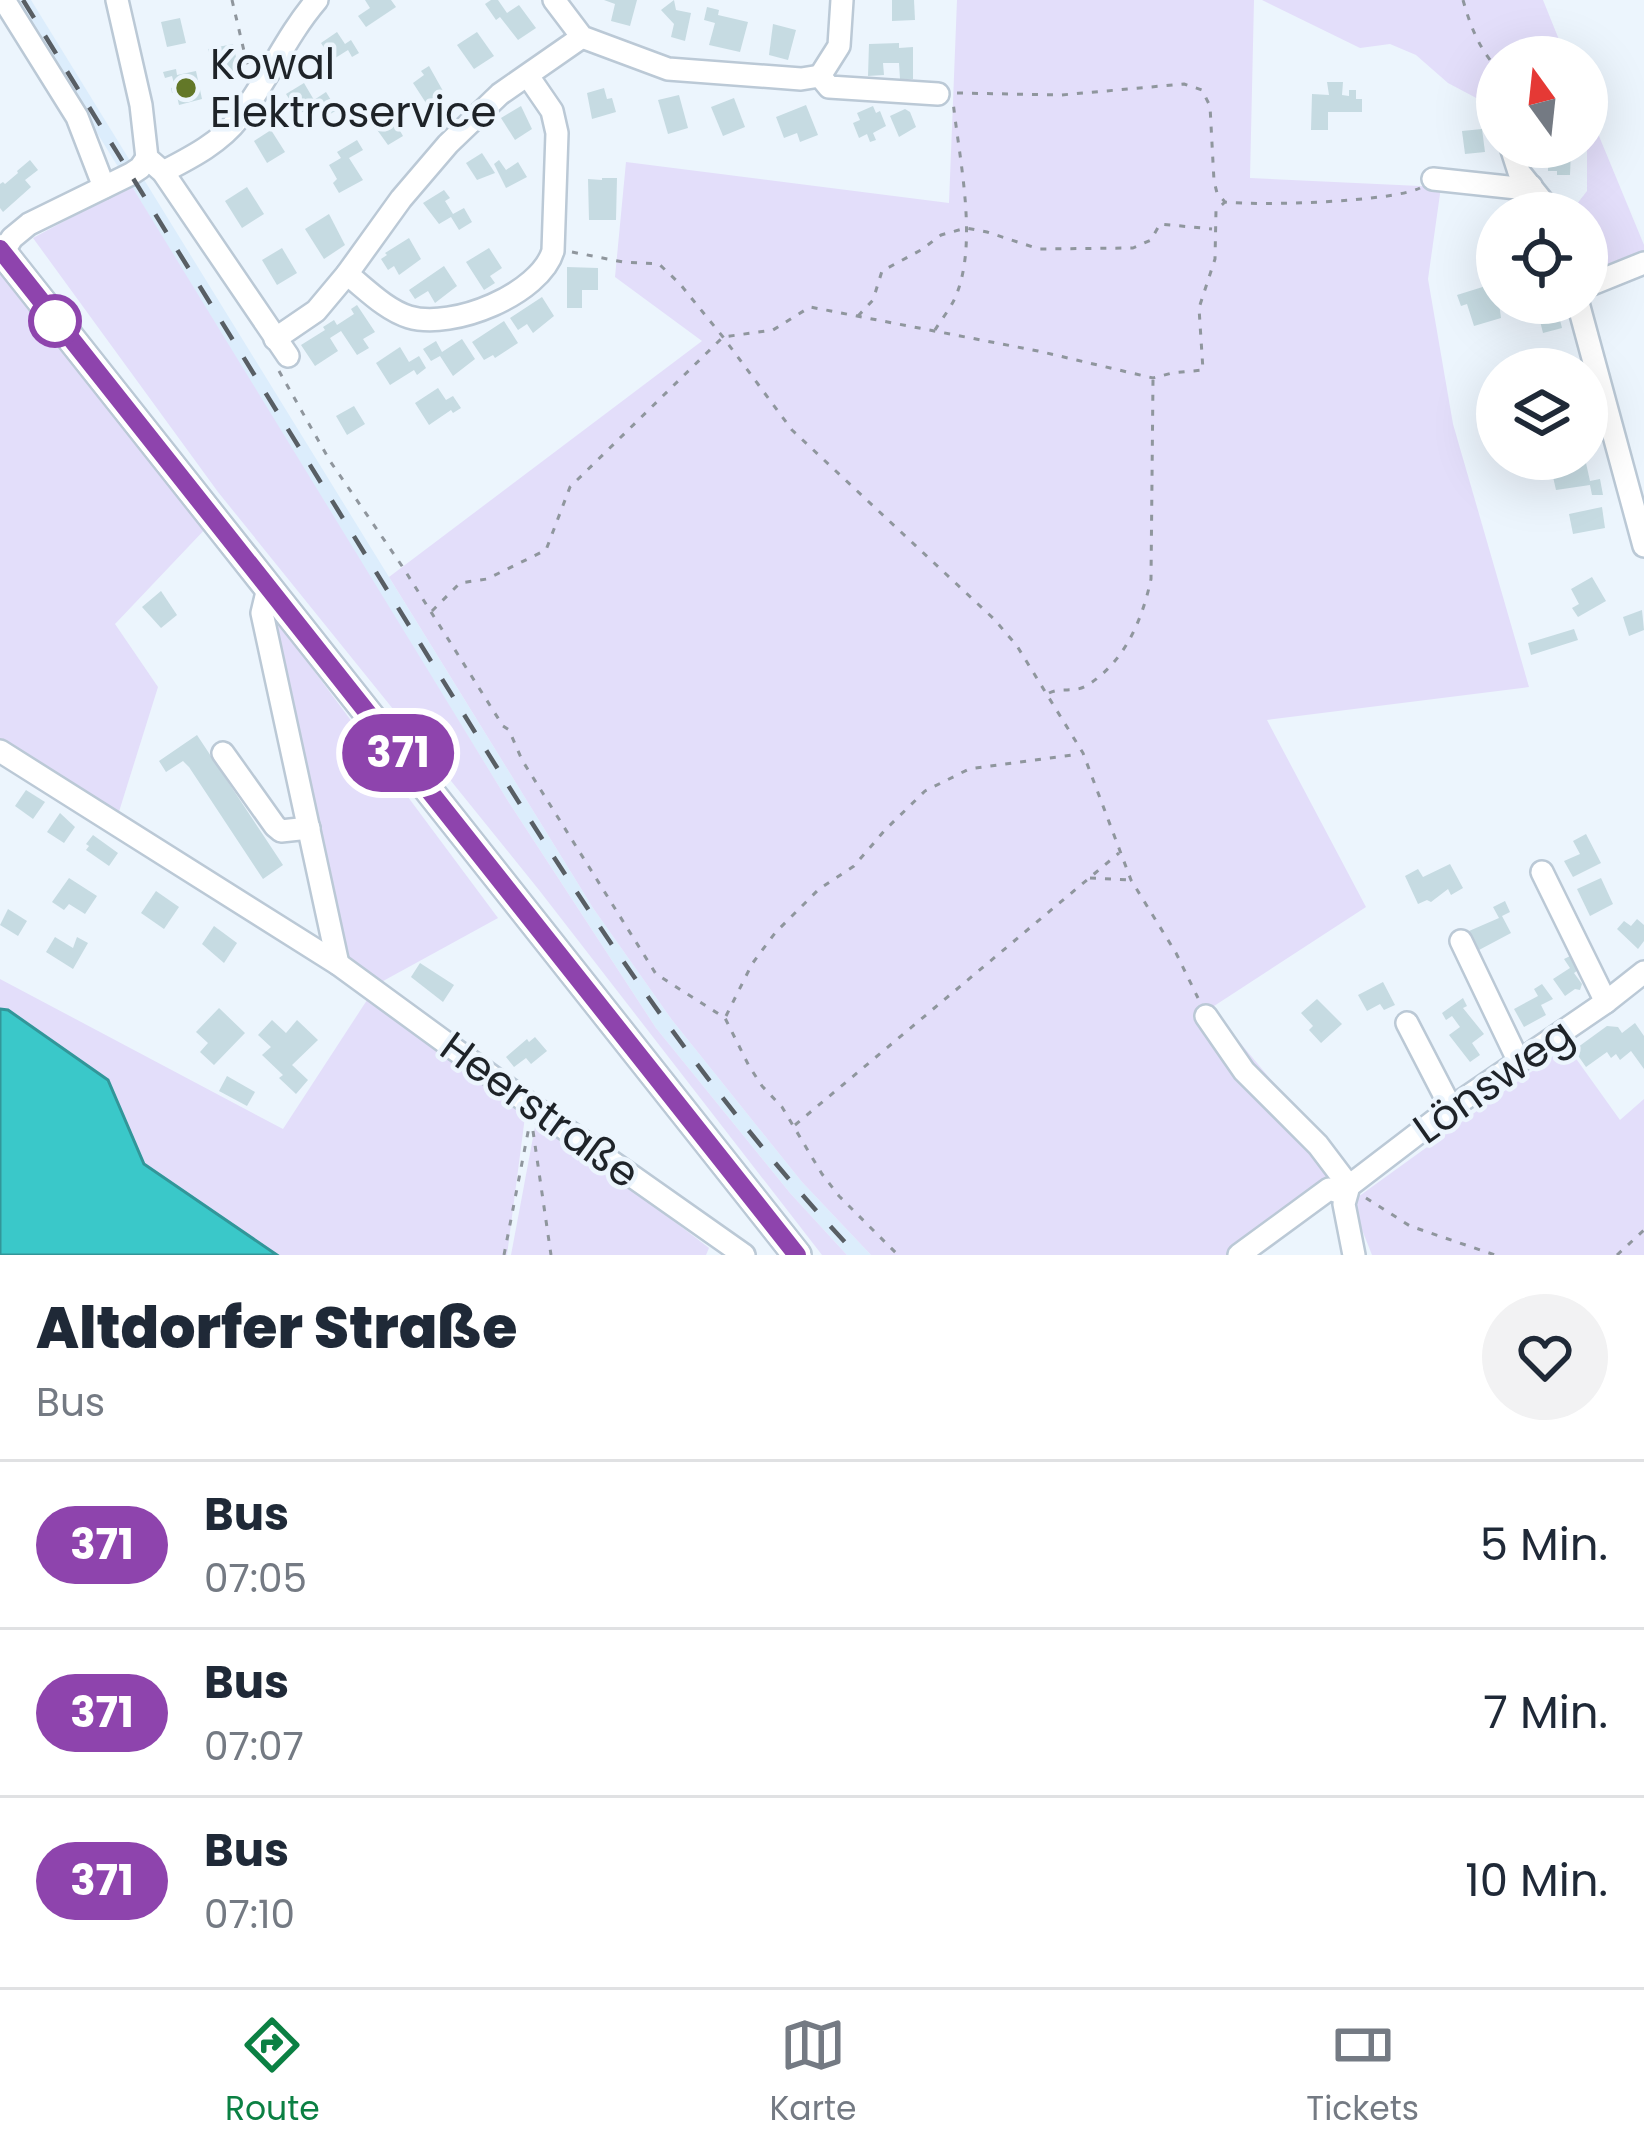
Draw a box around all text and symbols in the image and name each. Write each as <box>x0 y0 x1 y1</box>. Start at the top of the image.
place label: Kowal Elektroservice <box>210 35 496 142</box>
north arrow <box>1476 36 1608 168</box>
map controls <box>1476 36 1608 480</box>
marker: Kowal Elektroservice <box>173 75 199 101</box>
button: locate <box>1476 192 1608 324</box>
unlabelled marker <box>30 296 80 346</box>
button: layers <box>1476 348 1608 480</box>
line badge: 371 <box>329 714 467 792</box>
text: 371 <box>366 723 430 782</box>
street label: Lönsweg <box>1401 1004 1585 1158</box>
street label: Heerstraße <box>429 1018 651 1202</box>
text: Altdorfer Straße <box>36 1288 517 1368</box>
button: heart <box>1482 1294 1608 1420</box>
text: Bus <box>36 1375 105 1430</box>
text: Bus <box>204 1483 289 1546</box>
text: 5 Min. <box>1480 1513 1608 1576</box>
text: 371 <box>70 1515 134 1574</box>
text: 07:05 <box>204 1551 307 1606</box>
text: Bus <box>204 1651 289 1714</box>
text: 7 Min. <box>1483 1681 1608 1744</box>
text: 371 <box>70 1683 134 1742</box>
text: 07:07 <box>204 1719 304 1774</box>
text: Bus <box>204 1819 289 1882</box>
text: 10 Min. <box>1465 1849 1608 1912</box>
text: 371 <box>70 1851 134 1910</box>
text: 07:10 <box>204 1887 295 1942</box>
tab: Route <box>225 2012 320 2134</box>
tab: Karte <box>770 2012 856 2134</box>
tab: Tickets <box>1306 2012 1419 2134</box>

